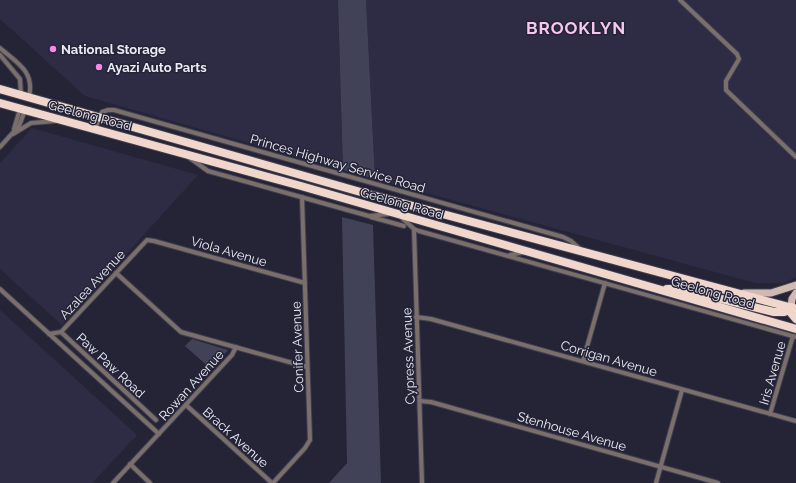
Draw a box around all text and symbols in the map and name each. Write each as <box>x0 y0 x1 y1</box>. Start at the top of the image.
district label: BROOKLYN <box>526 18 626 38</box>
place label: National Storage <box>61 42 166 57</box>
marker: National Storage <box>48 44 58 54</box>
place label: Ayazi Auto Parts <box>107 60 207 75</box>
marker: Ayazi Auto Parts <box>94 62 104 72</box>
street label: Geelong Road <box>46 97 133 134</box>
street label: Princes Highway Service Road <box>249 131 427 196</box>
street label: Geelong Road <box>358 184 445 223</box>
street label: Viola Avenue <box>189 233 269 270</box>
street label: Azalea Avenue <box>57 246 128 322</box>
street label: Geelong Road <box>669 273 756 312</box>
street label: Conifer Avenue <box>288 301 307 393</box>
street label: Cypress Avenue <box>399 307 418 405</box>
street label: Paw Paw Road <box>73 330 148 401</box>
street label: Corrigan Avenue <box>559 338 659 380</box>
street label: Iris Avenue <box>756 339 789 407</box>
street label: Rowan Avenue <box>156 347 227 424</box>
street label: Brack Avenue <box>200 404 272 471</box>
street label: Stenhouse Avenue <box>516 409 628 454</box>

